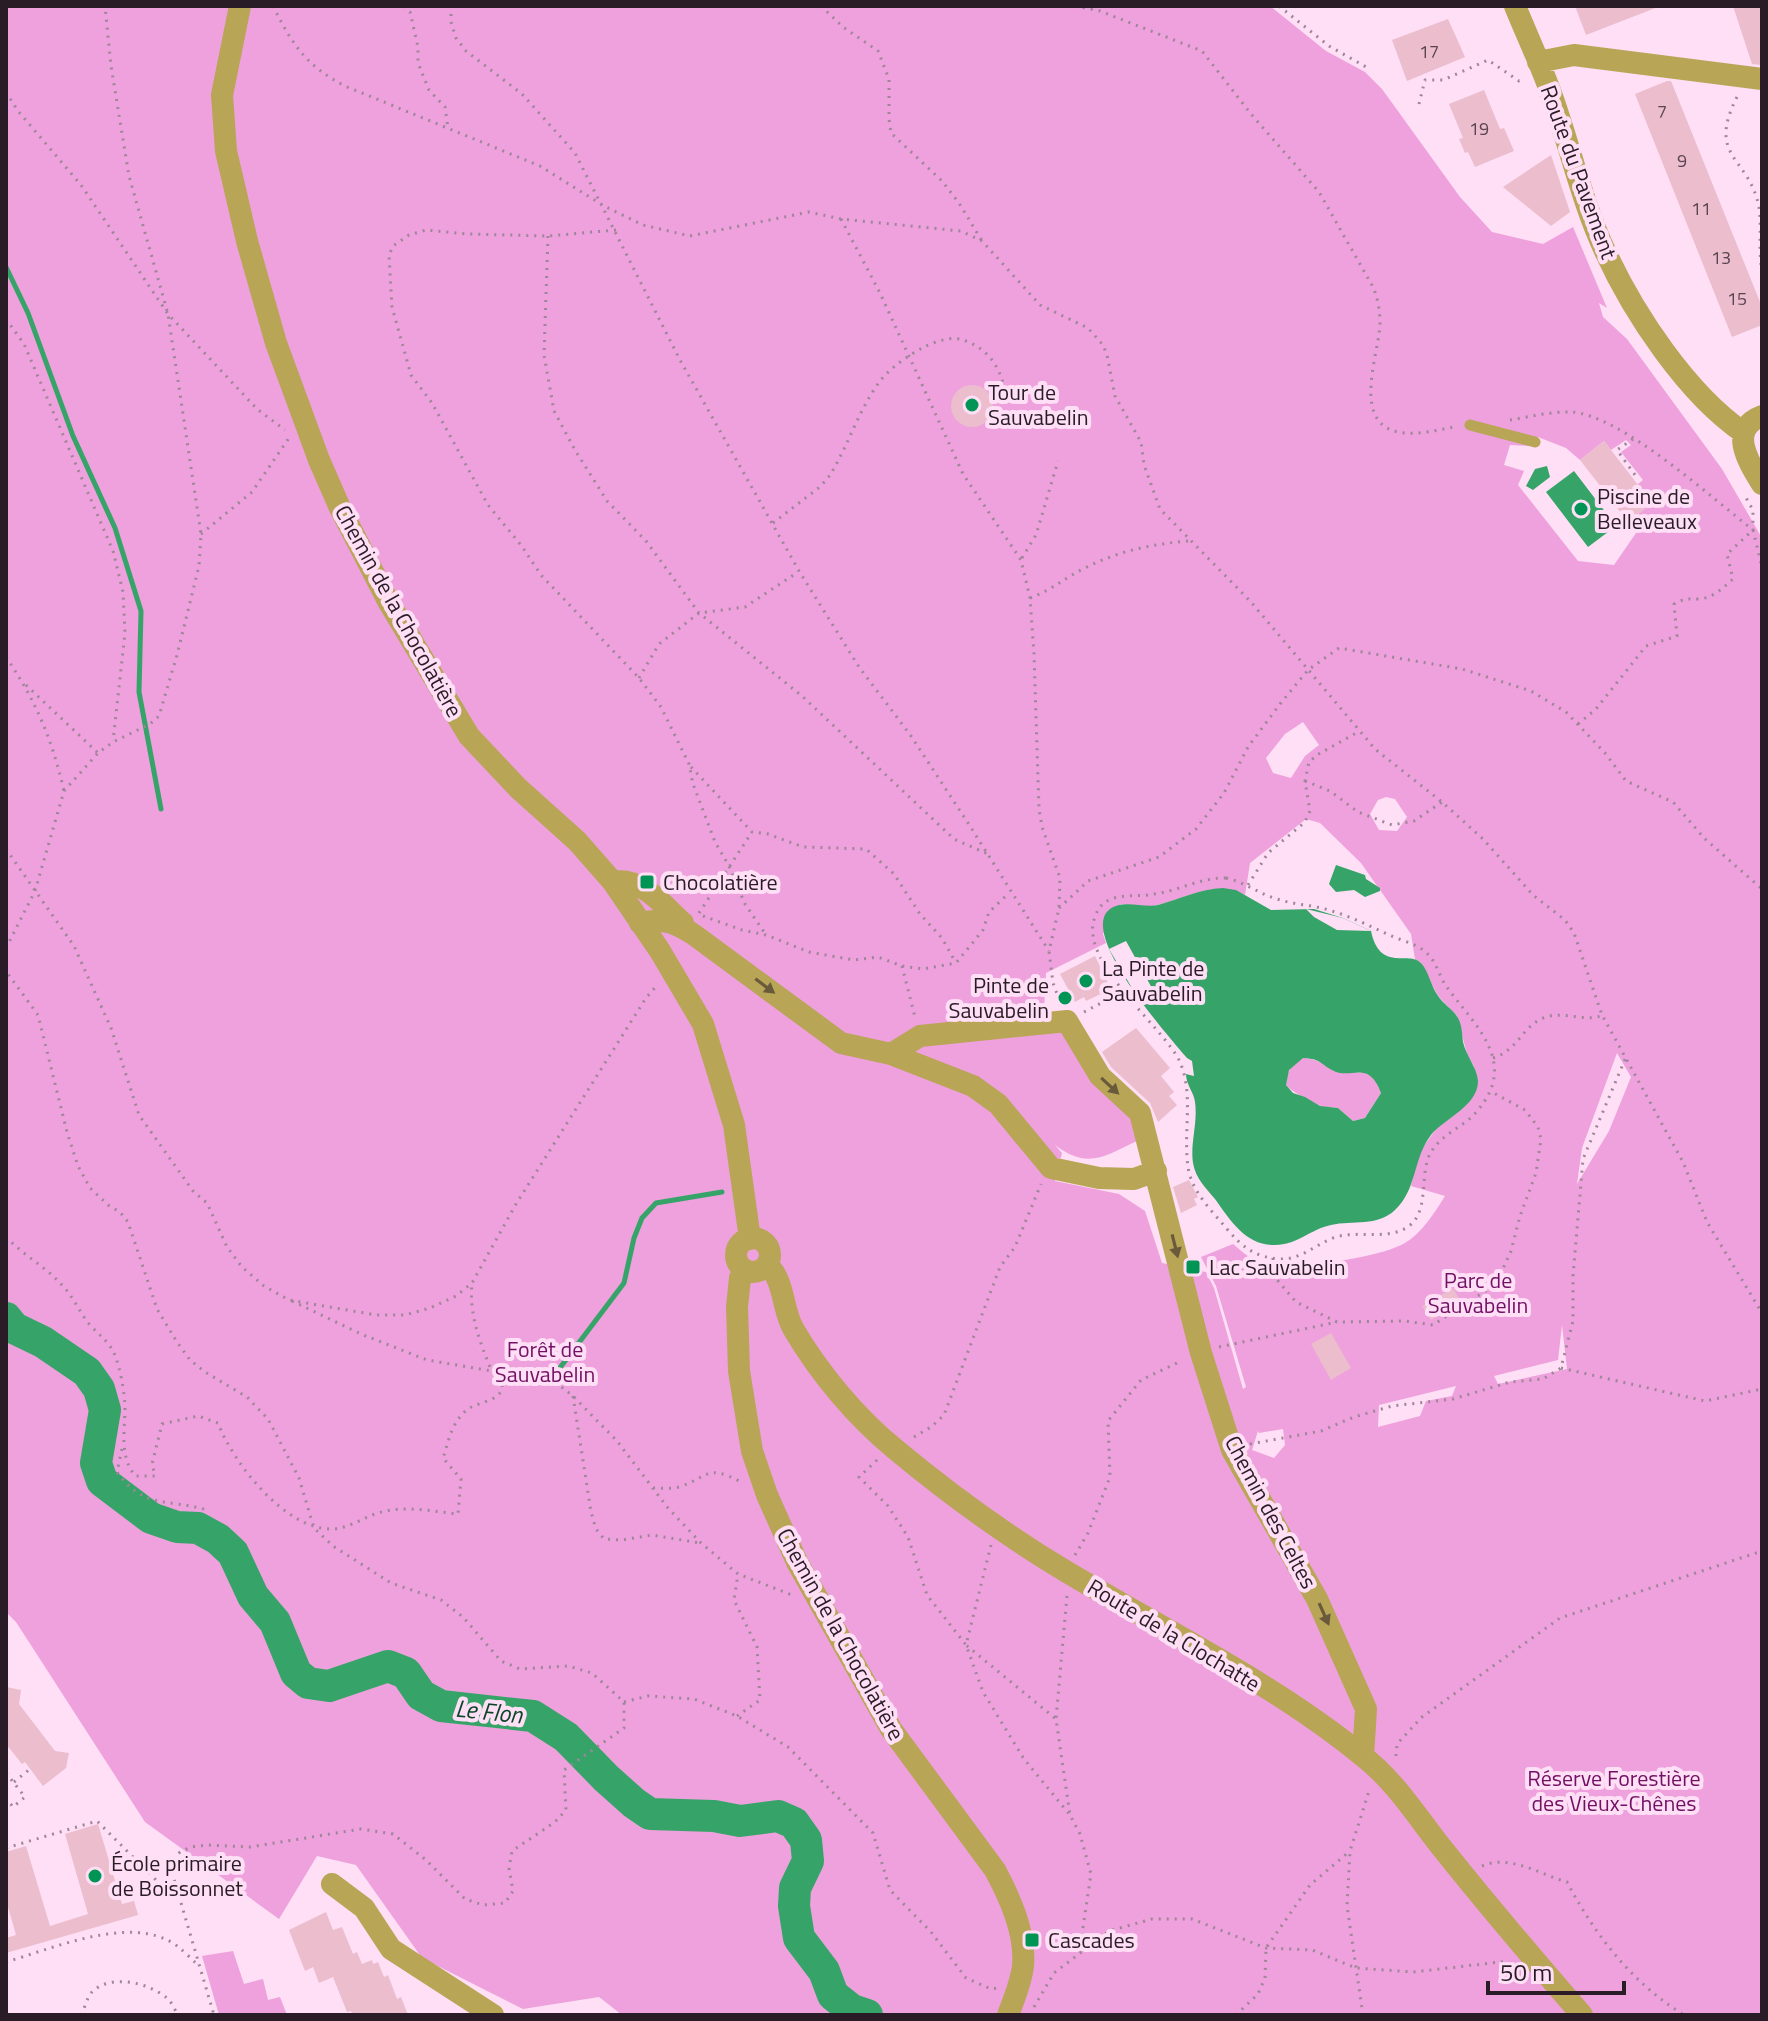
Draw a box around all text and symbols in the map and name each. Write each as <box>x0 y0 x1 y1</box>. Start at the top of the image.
house number: 17 <box>1419 38 1439 65</box>
street label: Route du Pavement <box>1532 80 1626 264</box>
house number: 7 <box>1657 98 1667 125</box>
house number: 19 <box>1469 115 1489 142</box>
house number: 9 <box>1677 147 1687 174</box>
house number: 11 <box>1691 195 1711 222</box>
house number: 13 <box>1711 244 1731 271</box>
house number: 15 <box>1727 285 1747 312</box>
place label: Tour de Sauvabelin <box>988 375 1088 434</box>
marker: Tour de Sauvabelin <box>963 396 981 414</box>
place label: Piscine de Belleveaux <box>1597 479 1697 538</box>
street label: Chemin de la Chocolatière <box>326 499 472 723</box>
marker: Piscine de Belleveaux <box>1572 500 1590 518</box>
place label: Chocolatière <box>663 865 778 899</box>
marker: Chocolatière <box>638 873 656 891</box>
place label: La Pinte de Sauvabelin <box>1102 951 1204 1010</box>
place label: Pinte de Sauvabelin <box>949 968 1049 1027</box>
marker: La Pinte de Sauvabelin <box>1077 972 1095 990</box>
one-way arrow <box>755 978 775 994</box>
marker: Pinte de Sauvabelin <box>1056 989 1074 1007</box>
one-way arrow <box>1101 1076 1120 1094</box>
one-way arrow <box>1169 1234 1181 1259</box>
place label: Lac Sauvabelin <box>1209 1250 1345 1284</box>
marker: Lac Sauvabelin <box>1184 1258 1202 1276</box>
park label: Parc de Sauvabelin <box>1428 1263 1528 1322</box>
park label: Forêt de Sauvabelin <box>495 1332 595 1391</box>
street label: Chemin des Celtes <box>1216 1429 1326 1595</box>
street label: Chemin de la Chocolatière <box>768 1522 914 1746</box>
street label: Route de la Clochatte <box>1081 1570 1267 1700</box>
one-way arrow <box>1317 1602 1331 1626</box>
water label: Le Flon <box>454 1690 525 1733</box>
park label: Réserve Forestière des Vieux-Chênes <box>1527 1761 1701 1820</box>
place label: École primaire de Boissonnet <box>111 1846 243 1905</box>
marker: École primaire de Boissonnet <box>86 1867 104 1885</box>
place label: Cascades <box>1048 1923 1135 1957</box>
marker: Cascades <box>1023 1931 1041 1949</box>
scale bar <box>1488 1945 1624 1995</box>
text: 50 m <box>1500 1954 1552 1990</box>

